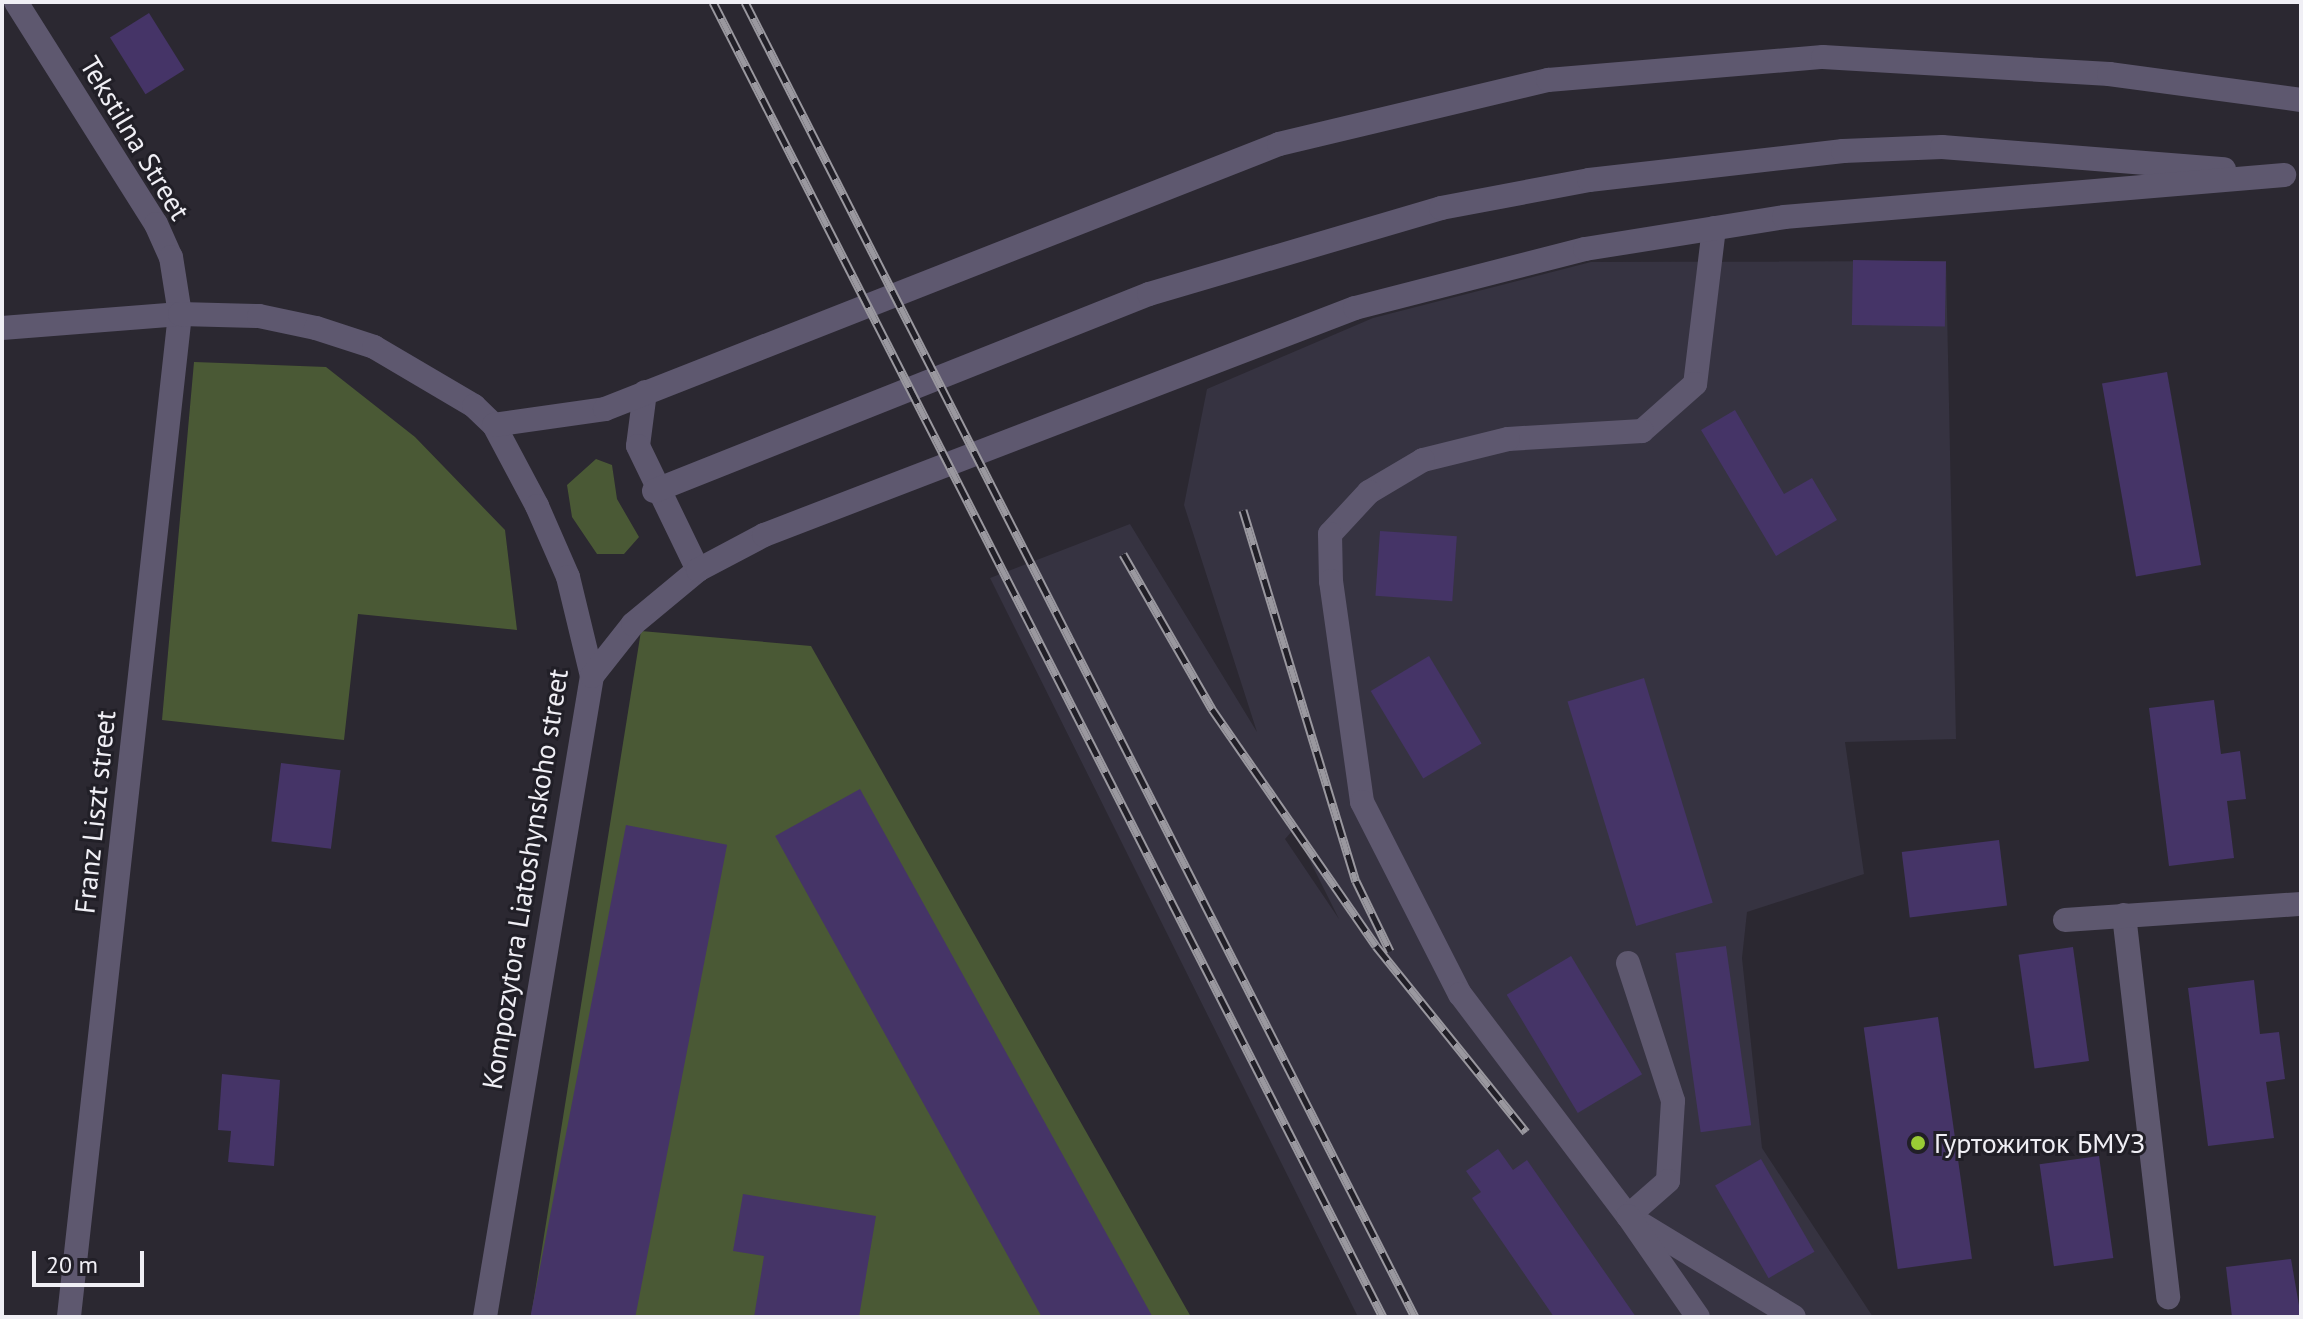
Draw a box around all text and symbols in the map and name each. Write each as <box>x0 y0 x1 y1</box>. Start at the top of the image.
street label: Tekstilna Street <box>73 50 197 226</box>
street label: Kompozytora Liatoshynskoho street <box>475 666 575 1092</box>
street label: Franz Liszt street <box>68 708 122 916</box>
place label: Гуртожиток БМУЗ <box>1934 1126 2145 1160</box>
marker: Гуртожиток БМУЗ <box>1909 1134 1927 1152</box>
scale bar <box>36 1235 148 1285</box>
text: 20 m <box>46 1249 98 1280</box>

